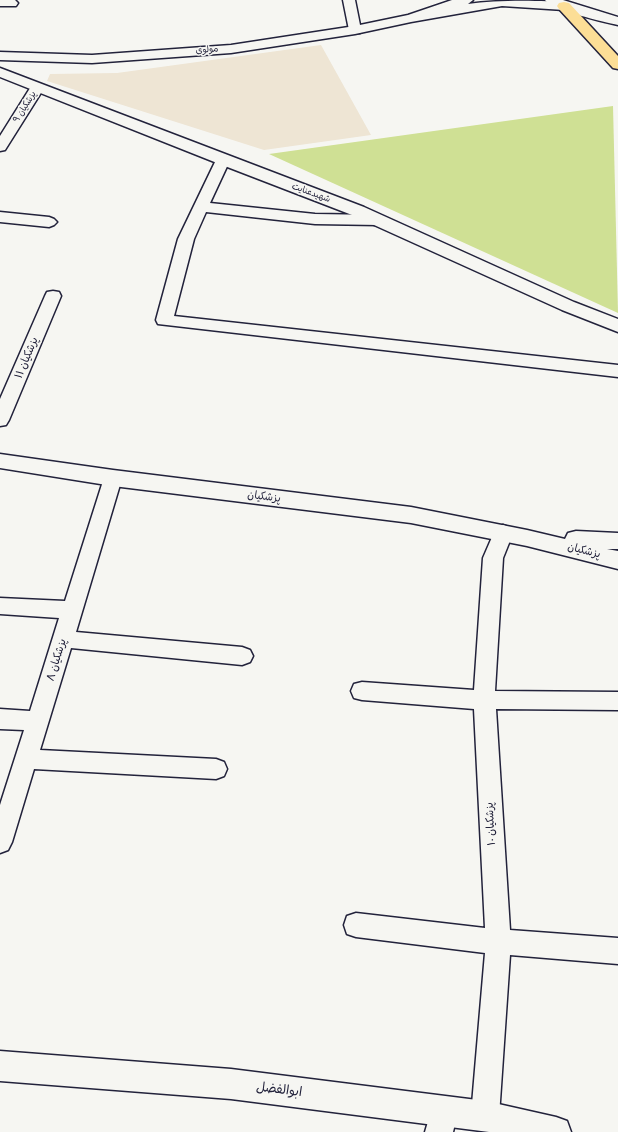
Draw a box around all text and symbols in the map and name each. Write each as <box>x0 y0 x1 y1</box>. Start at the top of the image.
street label: مولوی <box>195 44 219 56</box>
street label: پزشکیان ۹ <box>11 89 39 125</box>
street label: شهیدعنایت <box>290 181 332 205</box>
street label: پزشکیان ۱۱ <box>12 335 42 381</box>
street label: پزشکیان <box>247 488 281 506</box>
street label: پزشکیان <box>566 541 602 561</box>
street label: پزشکیان ۸ <box>44 637 70 683</box>
street label: پزشکیان ۱۰ <box>483 802 499 846</box>
street label: ابوالفضل <box>255 1079 303 1101</box>

